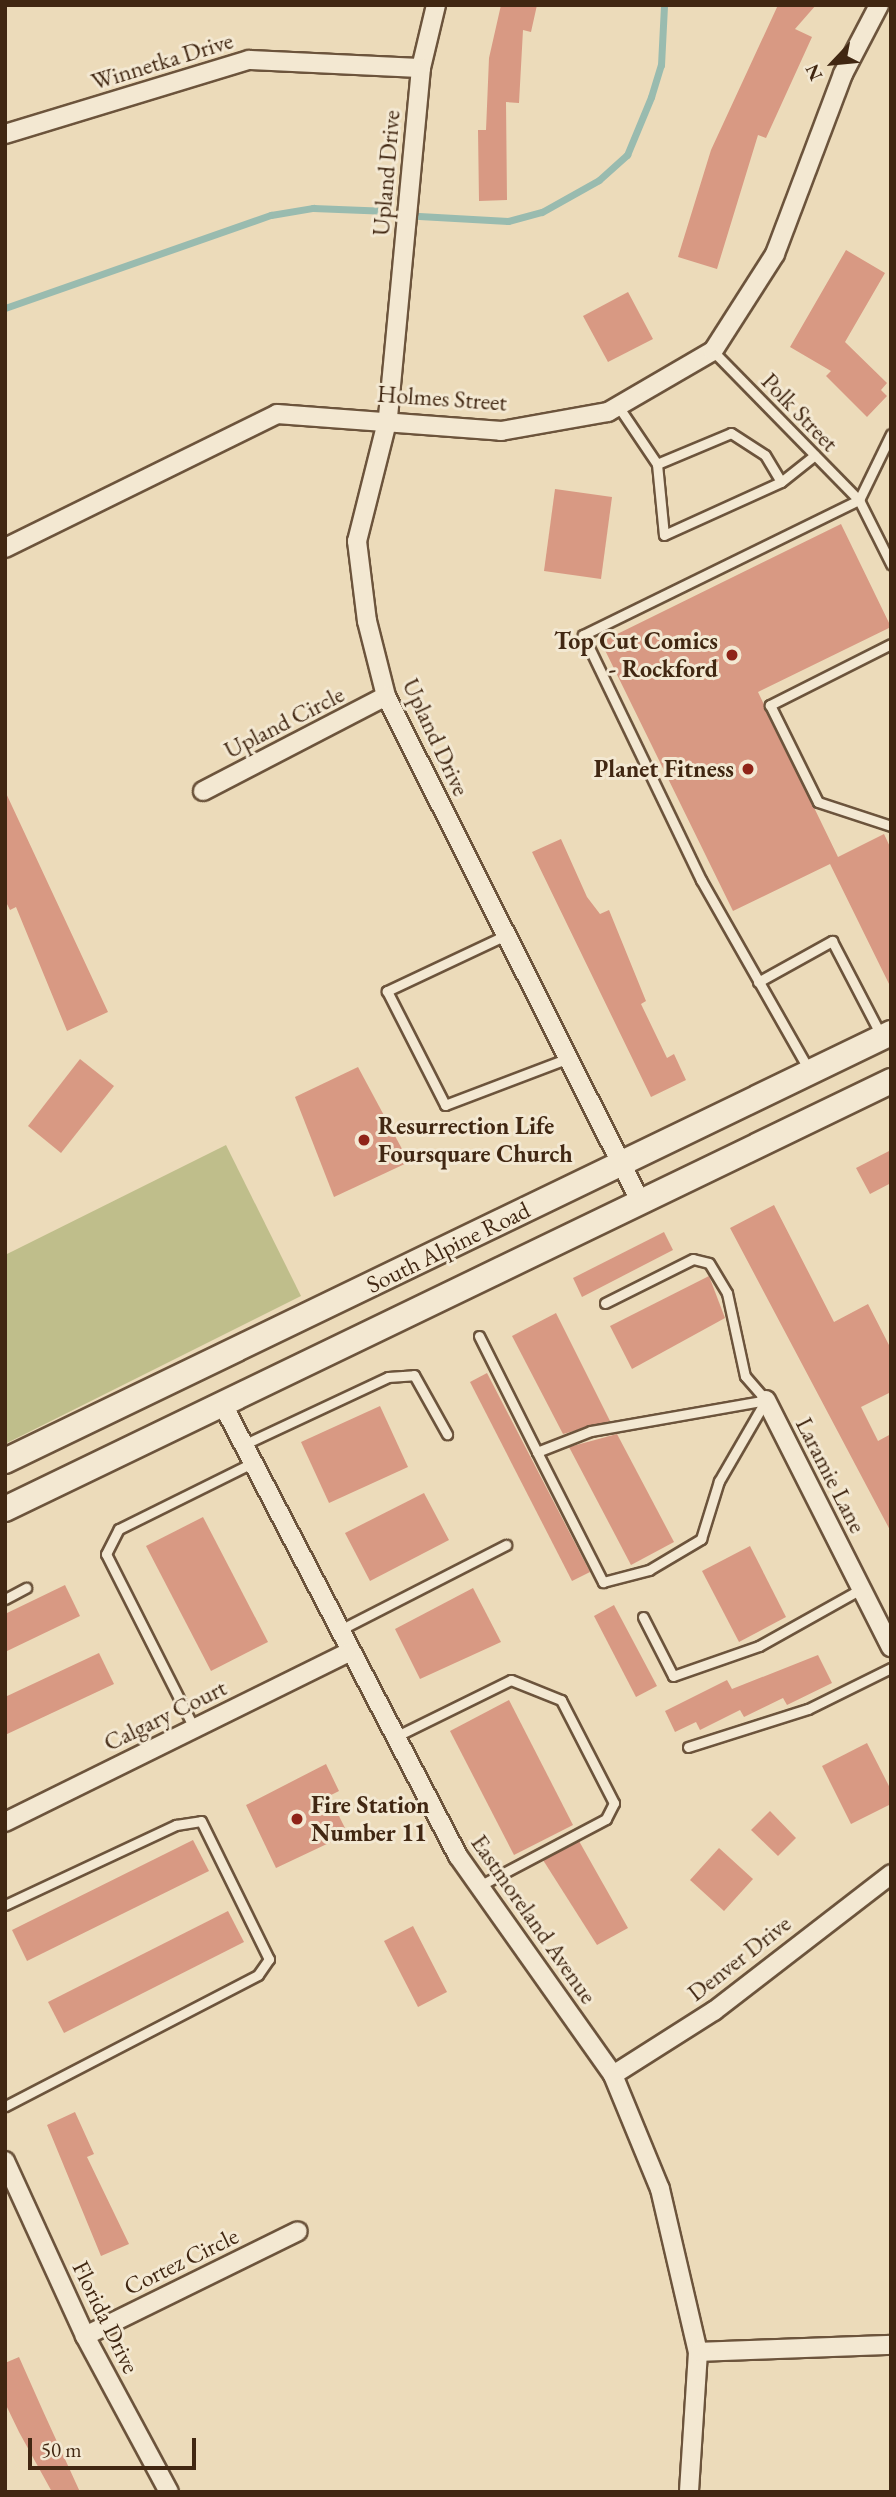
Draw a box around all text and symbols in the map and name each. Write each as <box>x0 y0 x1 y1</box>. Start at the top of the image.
street label: Winnetka Drive <box>88 26 236 96</box>
north arrow <box>798 28 868 98</box>
text: N <box>799 60 828 85</box>
street label: Upland Drive <box>366 109 406 237</box>
street label: Polk Street <box>756 367 844 457</box>
street label: Holmes Street <box>376 379 508 417</box>
place label: Top Cut Comics - Rockford <box>554 627 718 683</box>
marker: Top Cut Comics - Rockford <box>724 647 740 663</box>
street label: Upland Drive <box>396 674 476 800</box>
street label: Upland Circle <box>219 680 349 764</box>
place label: Planet Fitness <box>594 755 734 783</box>
marker: Planet Fitness <box>740 761 756 777</box>
place label: Resurrection Life Foursquare Church <box>378 1112 573 1168</box>
marker: Resurrection Life Foursquare Church <box>356 1132 372 1148</box>
street label: South Alpine Road <box>362 1195 534 1299</box>
street label: Laramie Lane <box>790 1413 872 1537</box>
street label: Calgary Court <box>99 1673 231 1757</box>
place label: Fire Station Number 11 <box>311 1791 430 1847</box>
marker: Fire Station Number 11 <box>289 1811 305 1827</box>
street label: Eastmoreland Avenue <box>465 1829 603 2009</box>
street label: Denver Drive <box>682 1909 796 2007</box>
street label: Cortez Circle <box>119 2221 243 2301</box>
street label: Florida Drive <box>66 2256 146 2378</box>
scale bar <box>32 2424 200 2468</box>
text: 50 m <box>41 2436 82 2463</box>

